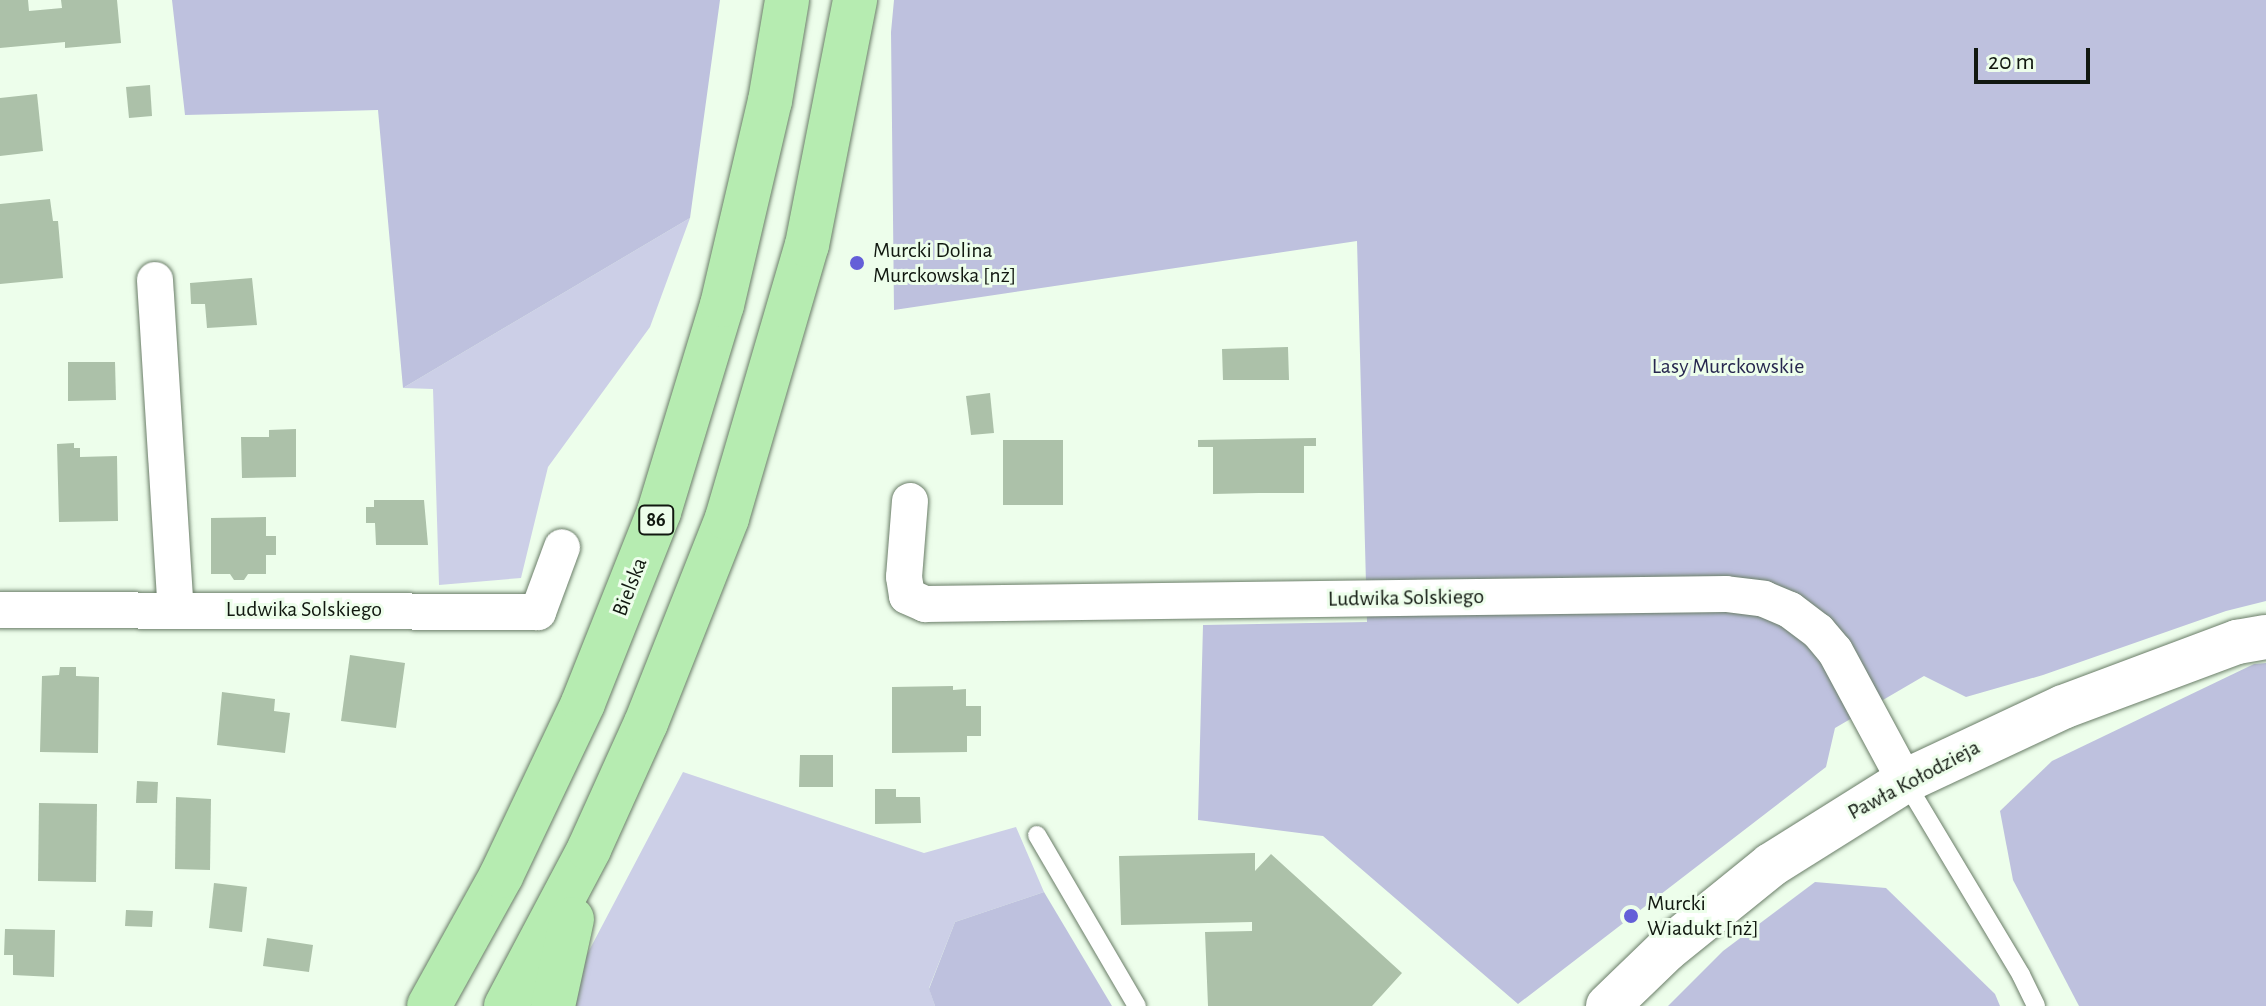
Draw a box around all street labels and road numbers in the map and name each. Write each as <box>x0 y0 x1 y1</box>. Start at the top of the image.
road number: 86 <box>638 504 674 536</box>
street label: Bielska <box>607 554 653 620</box>
street label: Ludwika Solskiego <box>1328 583 1484 613</box>
street label: Ludwika Solskiego <box>226 597 382 623</box>
street label: Pawła Kołodzieja <box>1843 734 1985 826</box>

